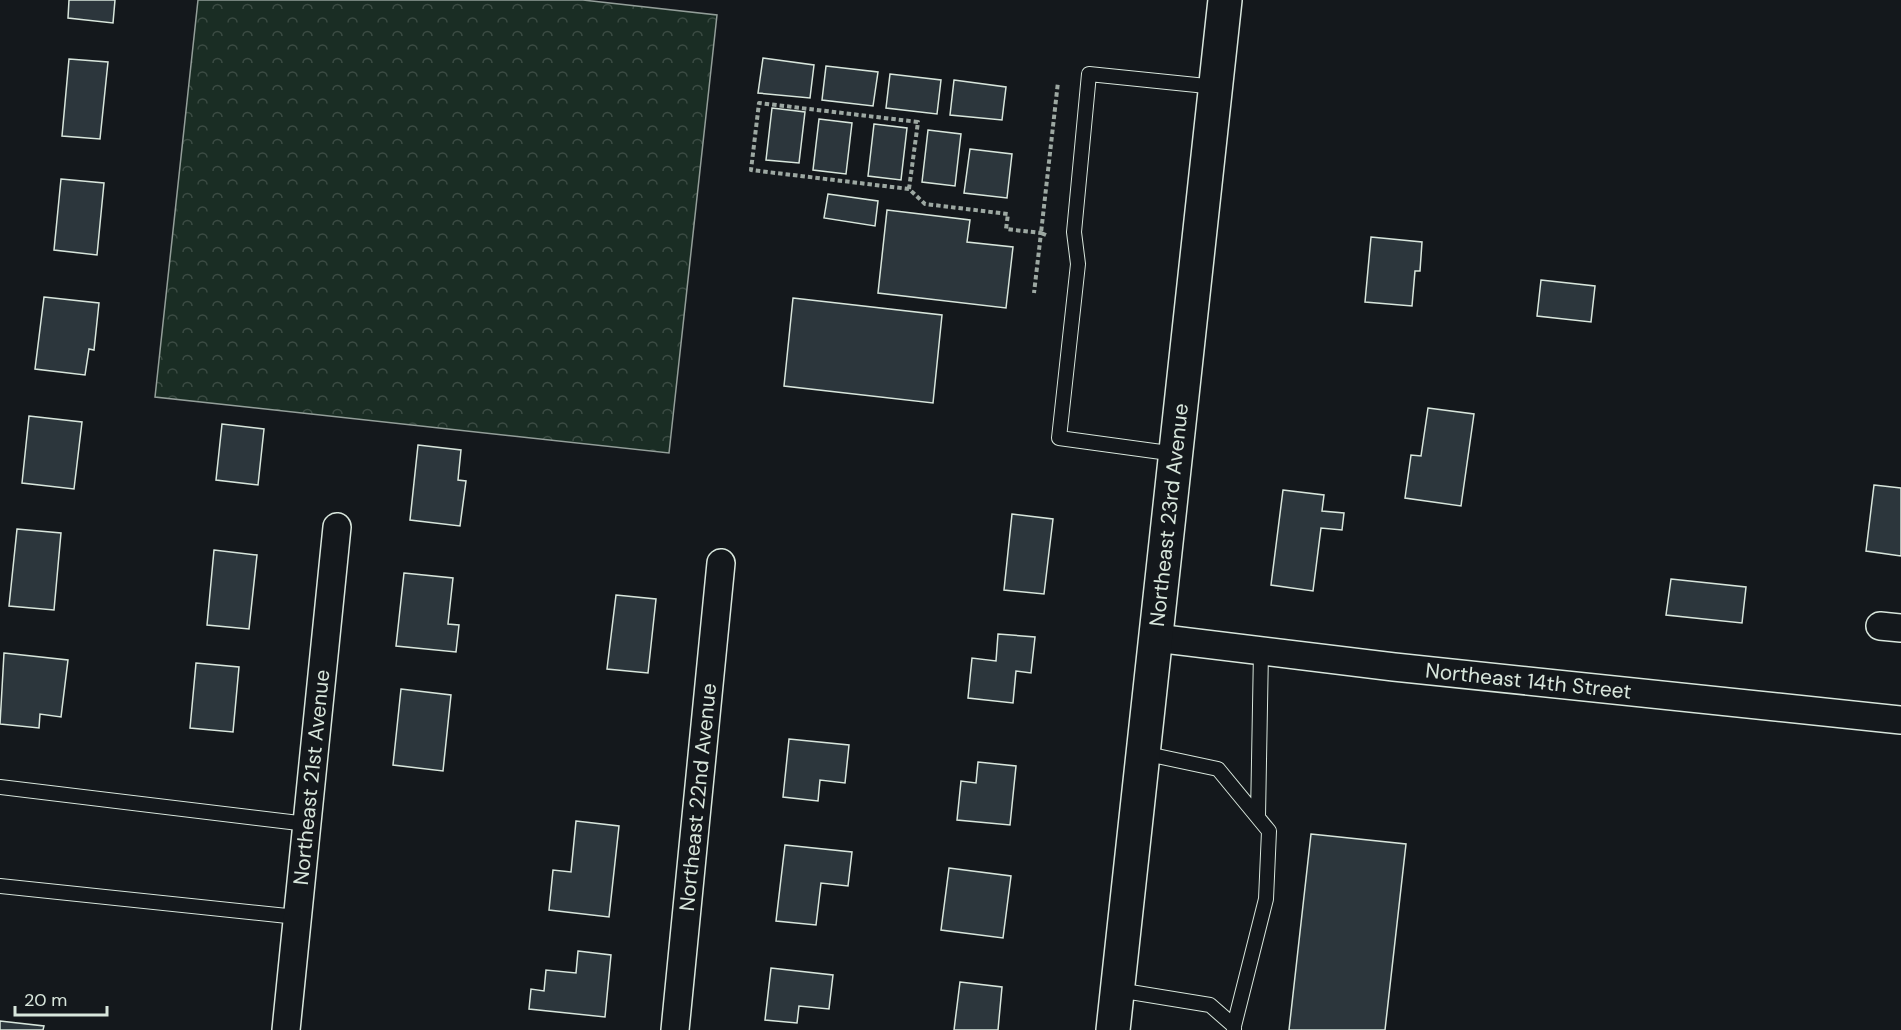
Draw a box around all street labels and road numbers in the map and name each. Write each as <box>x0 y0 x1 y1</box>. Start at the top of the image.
street label: Northeast 23rd Avenue <box>1143 402 1195 628</box>
street label: Northeast 14th Street <box>1424 656 1633 706</box>
street label: Northeast 21st Avenue <box>287 668 336 886</box>
street label: Northeast 22nd Avenue <box>673 682 723 912</box>

